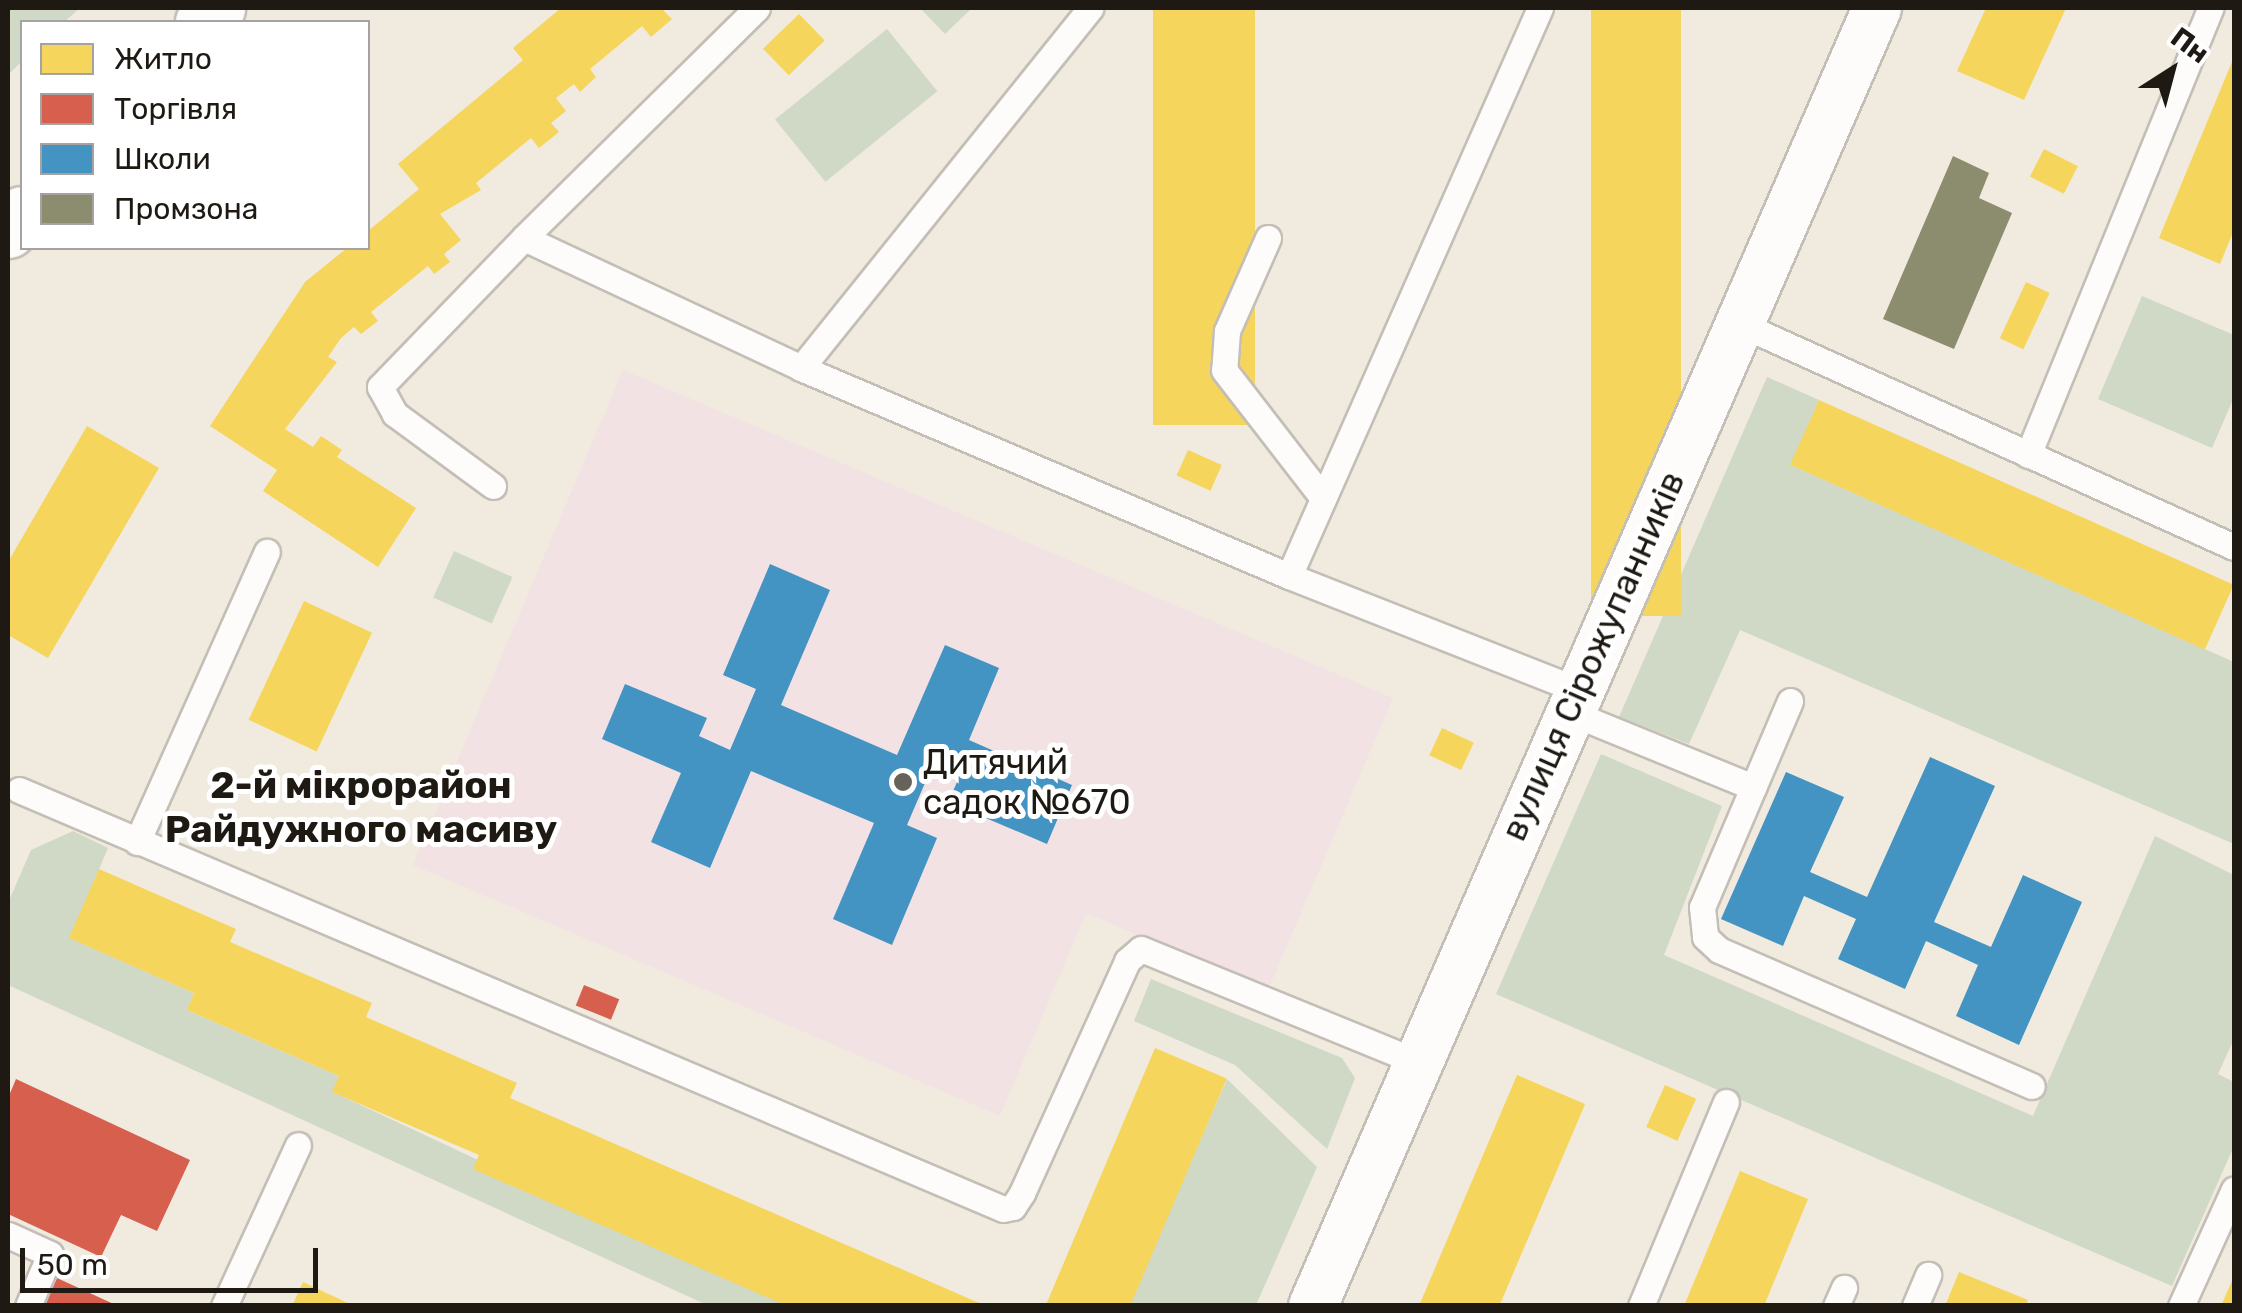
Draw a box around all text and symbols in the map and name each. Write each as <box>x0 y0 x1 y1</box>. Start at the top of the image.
legend <box>20 20 370 250</box>
north arrow <box>2122 20 2222 120</box>
text: Пн <box>2165 21 2215 70</box>
text: Житло <box>114 41 212 77</box>
text: Торгівля <box>114 91 237 127</box>
text: Школи <box>114 141 211 177</box>
text: Промзона <box>114 191 258 227</box>
street label: вулиця Сірожупанників <box>1493 465 1693 847</box>
place label: Дитячий садок №670 <box>923 741 1131 823</box>
district label: 2-й мікрорайон Райдужного масиву <box>165 763 557 852</box>
marker: Дитячий садок №670 <box>892 771 914 793</box>
scale bar <box>25 1228 322 1290</box>
text: 50 m <box>37 1247 108 1283</box>

